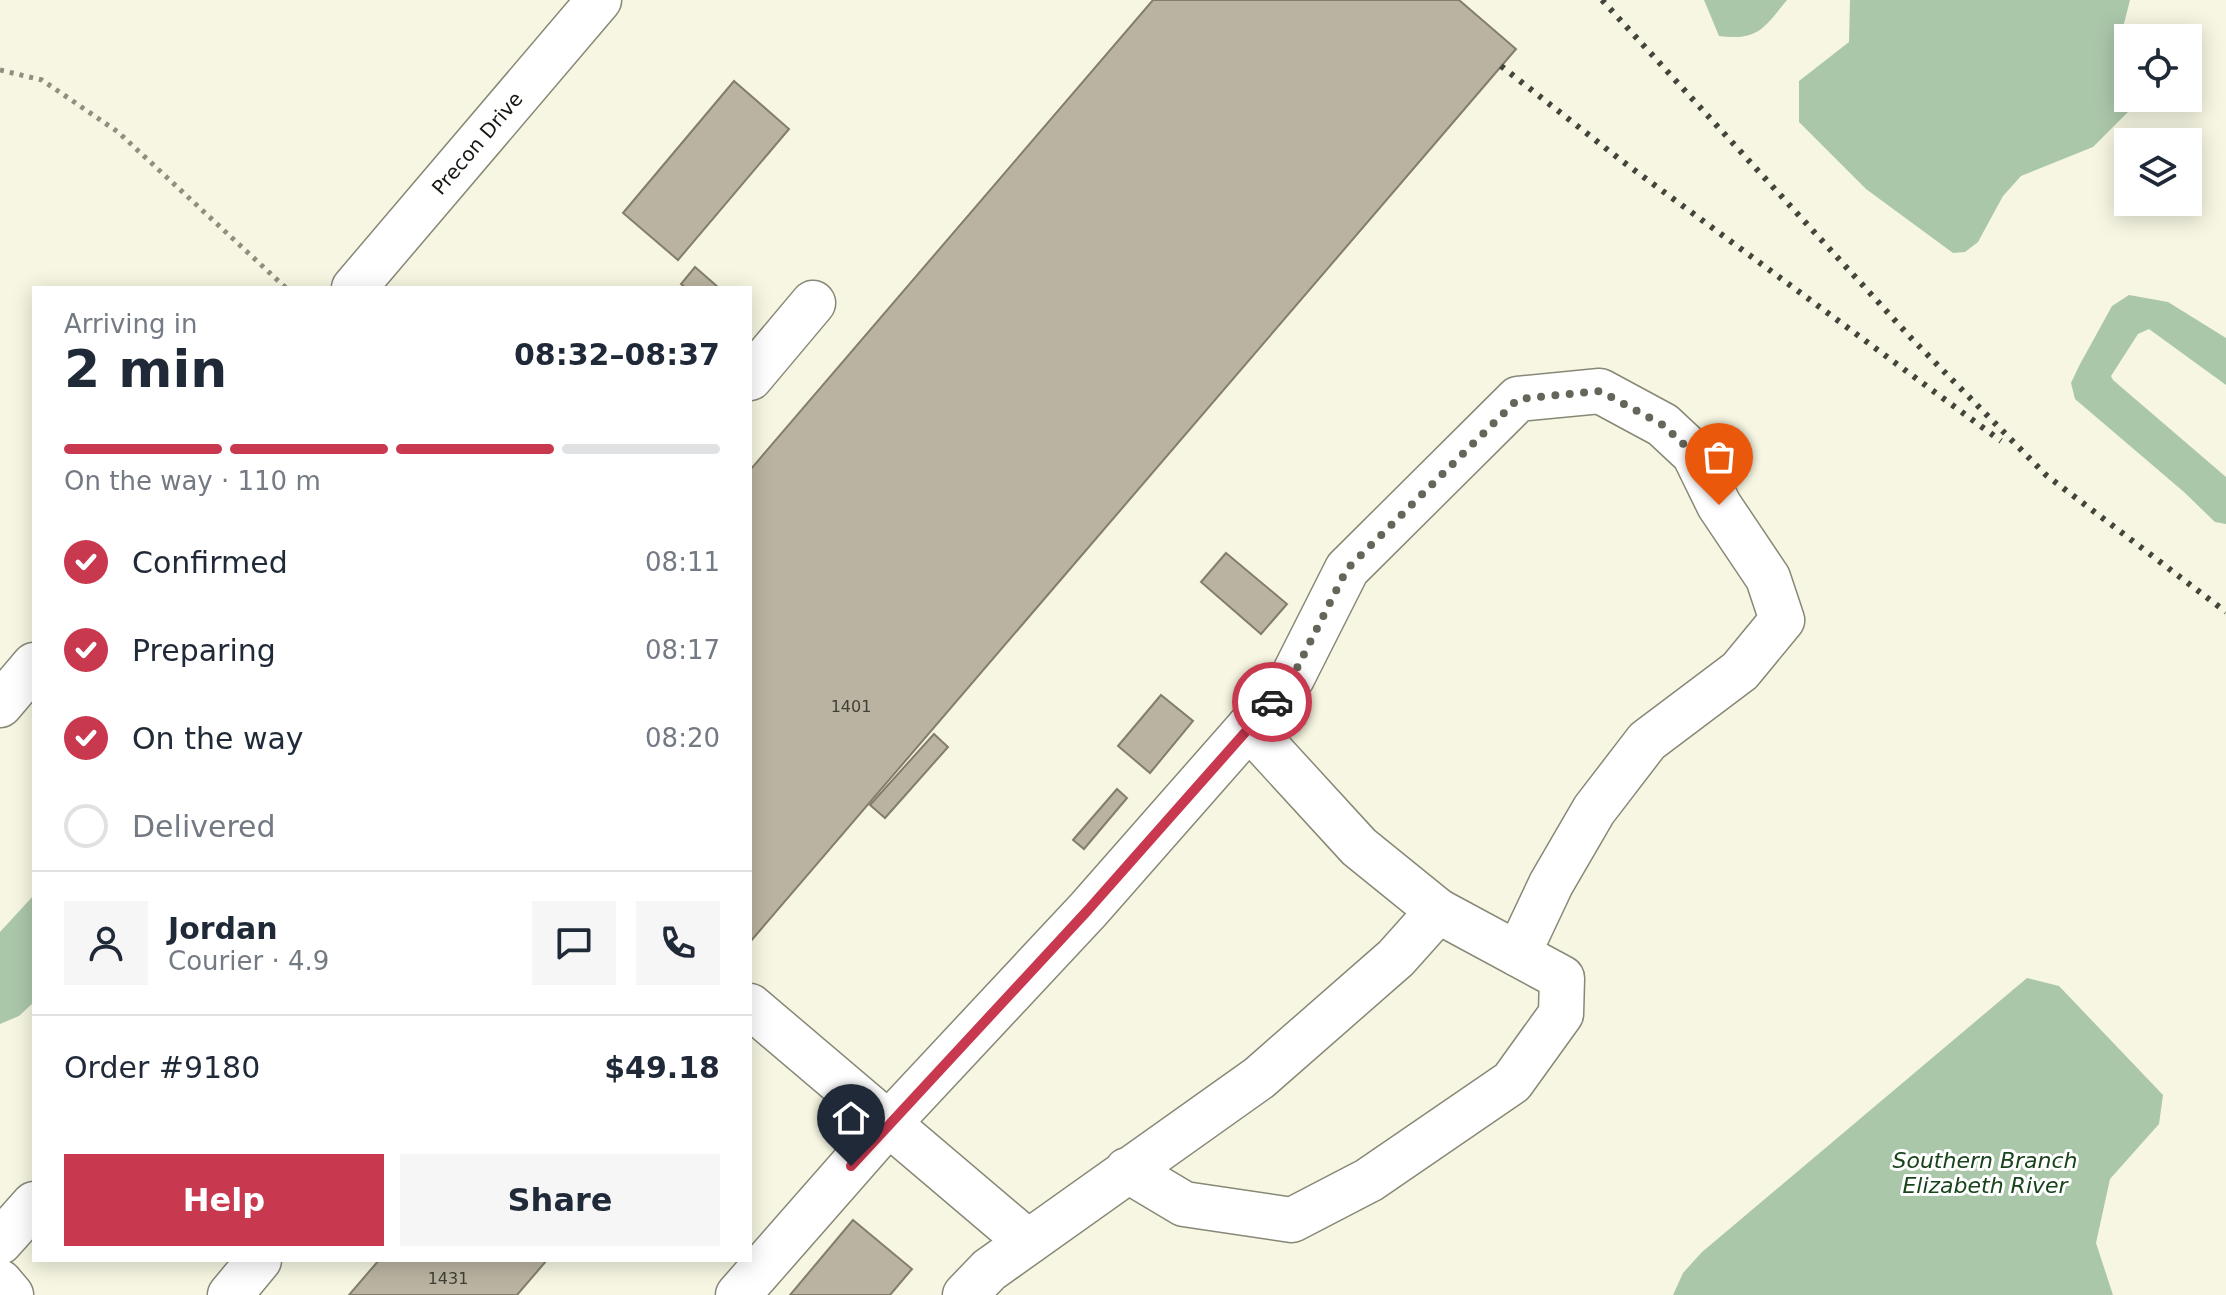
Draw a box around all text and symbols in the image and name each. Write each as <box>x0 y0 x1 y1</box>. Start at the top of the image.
map controls <box>2114 24 2202 216</box>
button: locate <box>2114 24 2202 112</box>
street label: Precon Drive <box>427 87 528 200</box>
button: layers <box>2114 128 2202 216</box>
text: Arriving in <box>64 309 198 339</box>
text: 08:32–08:37 <box>514 337 720 372</box>
text: 2 min <box>64 339 227 399</box>
pin <box>1685 423 1753 505</box>
icon: bag <box>1697 435 1741 479</box>
text: On the way · 110 m <box>64 466 321 496</box>
icon: check <box>64 540 108 584</box>
text: Confirmed <box>132 545 288 580</box>
text: 08:11 <box>645 547 720 577</box>
icon: check <box>64 628 108 672</box>
text: Preparing <box>132 633 276 668</box>
text: 08:17 <box>645 635 720 665</box>
courier <box>1232 662 1312 742</box>
icon: car <box>1250 680 1294 724</box>
house number: 1401 <box>831 697 871 716</box>
icon: check <box>64 716 108 760</box>
text: On the way <box>132 721 304 756</box>
text: 08:20 <box>645 723 720 753</box>
text: Delivered <box>132 809 276 844</box>
button: person <box>64 901 148 985</box>
button: chat <box>532 901 616 985</box>
button: phone <box>636 901 720 985</box>
text: Jordan <box>168 911 278 946</box>
text: Courier · 4.9 <box>168 946 329 976</box>
text: Order #9180 <box>64 1050 260 1085</box>
text: $49.18 <box>604 1050 720 1085</box>
pin <box>817 1084 885 1166</box>
icon: home <box>829 1096 873 1140</box>
water label: Southern Branch Elizabeth River <box>1892 1148 2078 1198</box>
button: Help <box>64 1154 384 1246</box>
button: Share <box>400 1154 720 1246</box>
house number: 1431 <box>428 1269 468 1288</box>

